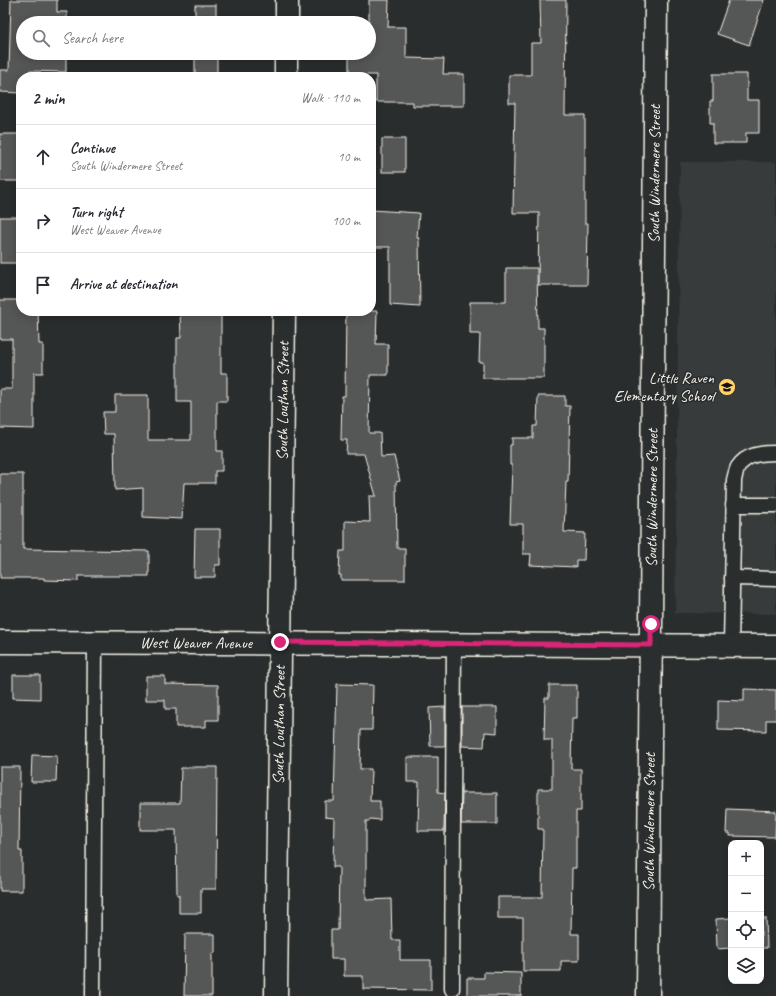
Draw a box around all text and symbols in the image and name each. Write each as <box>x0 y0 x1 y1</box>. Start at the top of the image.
search box <box>16 16 376 60</box>
icon: search <box>30 27 52 49</box>
text: Search here <box>62 29 123 48</box>
text: 2 min <box>32 88 65 109</box>
text: Walk · 110 m <box>301 90 360 106</box>
street label: South Windermere Street <box>644 103 665 243</box>
text: Continue <box>70 139 115 158</box>
icon: ahead <box>32 146 54 168</box>
text: 10 m <box>338 149 360 165</box>
text: South Windermere Street <box>70 158 182 174</box>
text: Turn right <box>70 203 123 222</box>
icon: right <box>32 210 54 232</box>
text: 100 m <box>332 213 360 229</box>
text: West Weaver Avenue <box>70 222 161 238</box>
icon: arrive <box>32 274 54 296</box>
text: Arrive at destination <box>70 275 177 294</box>
street label: South Louthan Street <box>272 340 294 461</box>
place label: Little Raven Elementary School <box>614 368 717 406</box>
school or university icon: Little Raven Elementary School <box>717 377 737 397</box>
street label: South Windermere Street <box>641 427 663 567</box>
route start <box>642 615 660 633</box>
street label: West Weaver Avenue <box>140 633 254 653</box>
route end <box>271 633 289 651</box>
street label: South Louthan Street <box>268 664 290 785</box>
street label: South Windermere Street <box>639 751 660 891</box>
map controls <box>728 840 764 984</box>
button: + <box>728 840 764 876</box>
button: − <box>728 876 764 912</box>
button: locate <box>728 912 764 948</box>
button: layers <box>728 948 764 984</box>

